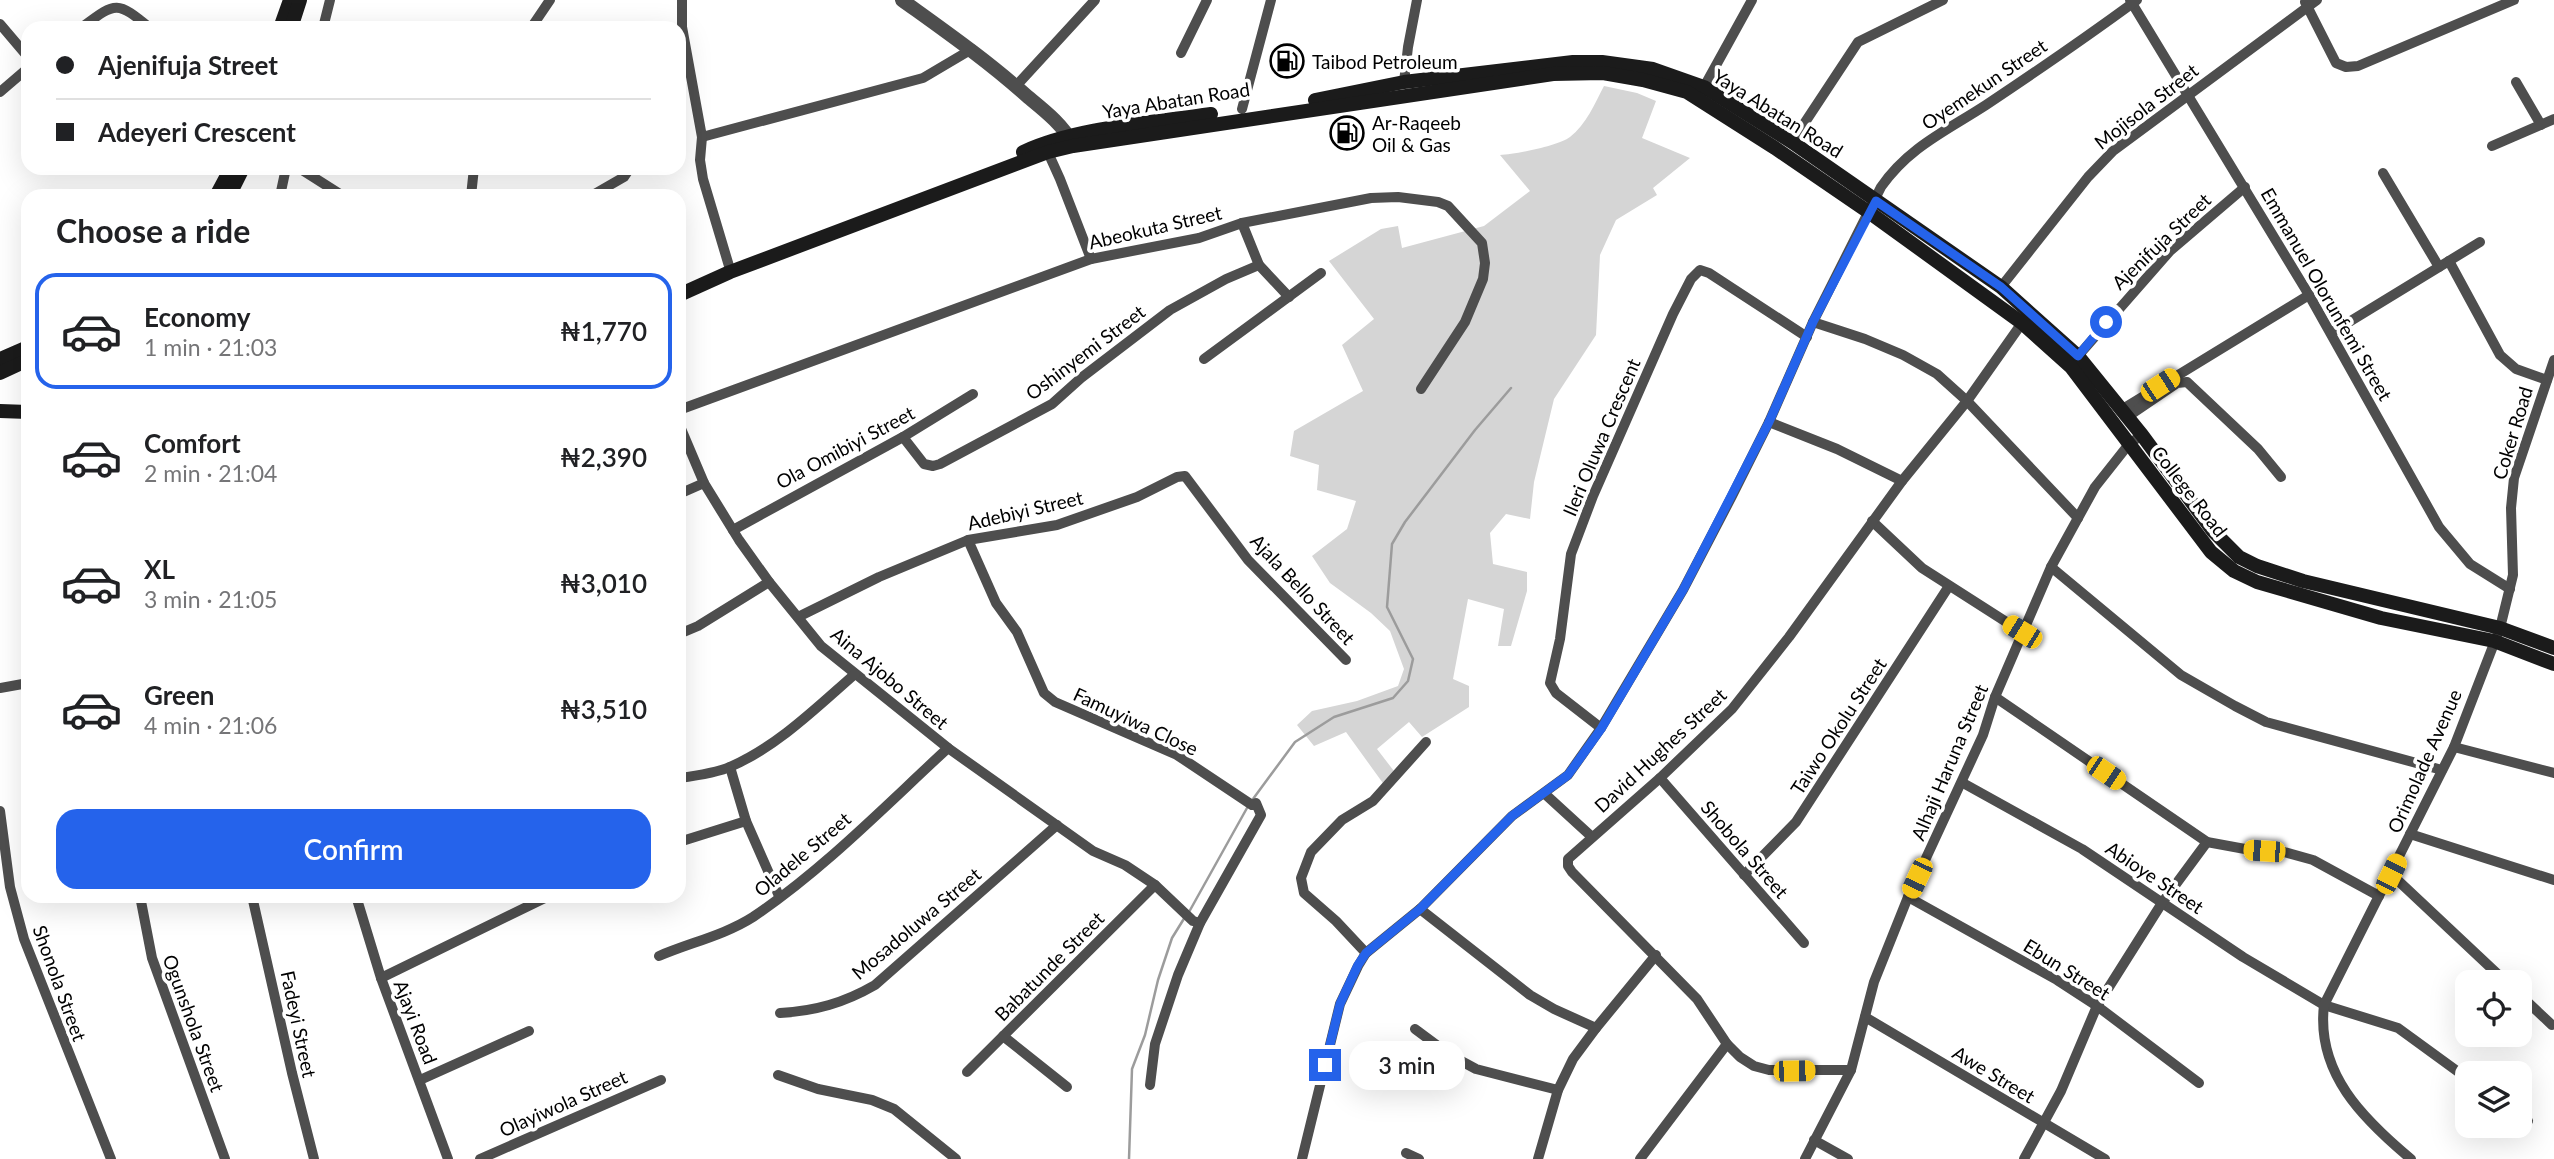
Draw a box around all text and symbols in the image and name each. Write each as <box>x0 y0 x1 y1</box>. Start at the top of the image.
street label: Oyemekun Street <box>1917 34 2051 134</box>
fuel station icon: Taibod Petroleum <box>1268 42 1306 80</box>
text: Ajenifuja Street <box>98 49 278 81</box>
place label: Taibod Petroleum <box>1312 50 1458 73</box>
street label: Mojisola Street <box>2090 58 2203 154</box>
street label: Yaya Abatan Road <box>1709 64 1847 162</box>
street label: Yaya Abatan Road <box>1101 77 1251 123</box>
place label: Ar-Raqeeb Oil & Gas <box>1372 111 1461 156</box>
fuel station icon: Ar-Raqeeb Oil & Gas <box>1328 114 1366 152</box>
text: Adeyeri Crescent <box>98 116 296 148</box>
street label: Emmanuel Olorunfemi Street <box>2257 184 2397 405</box>
street label: Ajenifuja Street <box>2107 188 2215 294</box>
street label: Abeokuta Street <box>1086 200 1224 253</box>
text: Choose a ride <box>56 211 250 250</box>
icon: car <box>60 300 123 363</box>
street label: Oshinyemi Street <box>1021 300 1149 404</box>
text: Economy <box>144 301 250 333</box>
route start <box>2090 306 2122 338</box>
text: ₦1,770 <box>560 315 647 347</box>
text: 1 min · 21:03 <box>144 333 277 361</box>
street label: Ileri Oluwa Crescent <box>1557 355 1645 519</box>
car <box>2137 365 2184 405</box>
street label: Coker Road <box>2487 384 2537 482</box>
street label: Ola Omibiyi Street <box>772 401 918 493</box>
icon: car <box>60 426 123 489</box>
text: Comfort <box>144 427 241 459</box>
text: ₦2,390 <box>560 441 647 473</box>
street label: College Road <box>2147 441 2233 541</box>
text: 2 min · 21:04 <box>144 459 277 487</box>
street label: Adebiyi Street <box>965 486 1085 534</box>
street label: Ajala Bello Street <box>1246 529 1360 649</box>
icon: car <box>60 552 123 615</box>
text: XL <box>144 553 175 585</box>
text: ₦3,010 <box>560 567 647 599</box>
text: 3 min · 21:05 <box>144 585 277 613</box>
car <box>1999 612 2046 652</box>
street label: Aina Ajobo Street <box>827 622 954 734</box>
street label: Taiwo Okolu Street <box>1785 653 1891 799</box>
icon: car <box>60 678 123 741</box>
text: Green <box>144 679 214 711</box>
street label: Alhaji Haruna Street <box>1906 680 1992 844</box>
street label: Famuyiwa Close <box>1070 682 1202 760</box>
street label: David Hughes Street <box>1589 683 1731 817</box>
street label: Orimolade Avenue <box>2382 686 2466 836</box>
text: ₦3,510 <box>560 693 647 725</box>
text: 4 min · 21:06 <box>144 711 277 739</box>
car <box>2083 753 2130 793</box>
street label: Shobola Street <box>1696 796 1794 903</box>
street label: Oladele Street <box>749 807 855 901</box>
button: Confirm <box>56 809 651 889</box>
street label: Abioye Street <box>2102 836 2208 918</box>
car <box>2243 839 2286 863</box>
car <box>2373 851 2410 897</box>
car <box>1899 855 1936 901</box>
street label: Mosadoluwa Street <box>847 862 985 984</box>
street label: Babatunde Street <box>990 906 1109 1025</box>
street label: Shonola Street <box>28 922 92 1044</box>
street label: Ebun Street <box>2020 933 2115 1005</box>
street label: Ogunshola Street <box>158 951 230 1095</box>
street label: Fadeyi Street <box>276 969 322 1080</box>
map controls <box>2455 970 2532 1138</box>
button: locate <box>2455 970 2532 1047</box>
street label: Ajayi Road <box>390 977 442 1067</box>
callout: 3 min <box>1350 1040 1465 1090</box>
street label: Awe Street <box>1949 1040 2040 1108</box>
route end <box>1309 1049 1341 1081</box>
text: 3 min <box>1379 1051 1435 1079</box>
car <box>1773 1060 1816 1082</box>
button: layers <box>2455 1061 2532 1138</box>
street label: Olayiwola Street <box>496 1064 631 1141</box>

